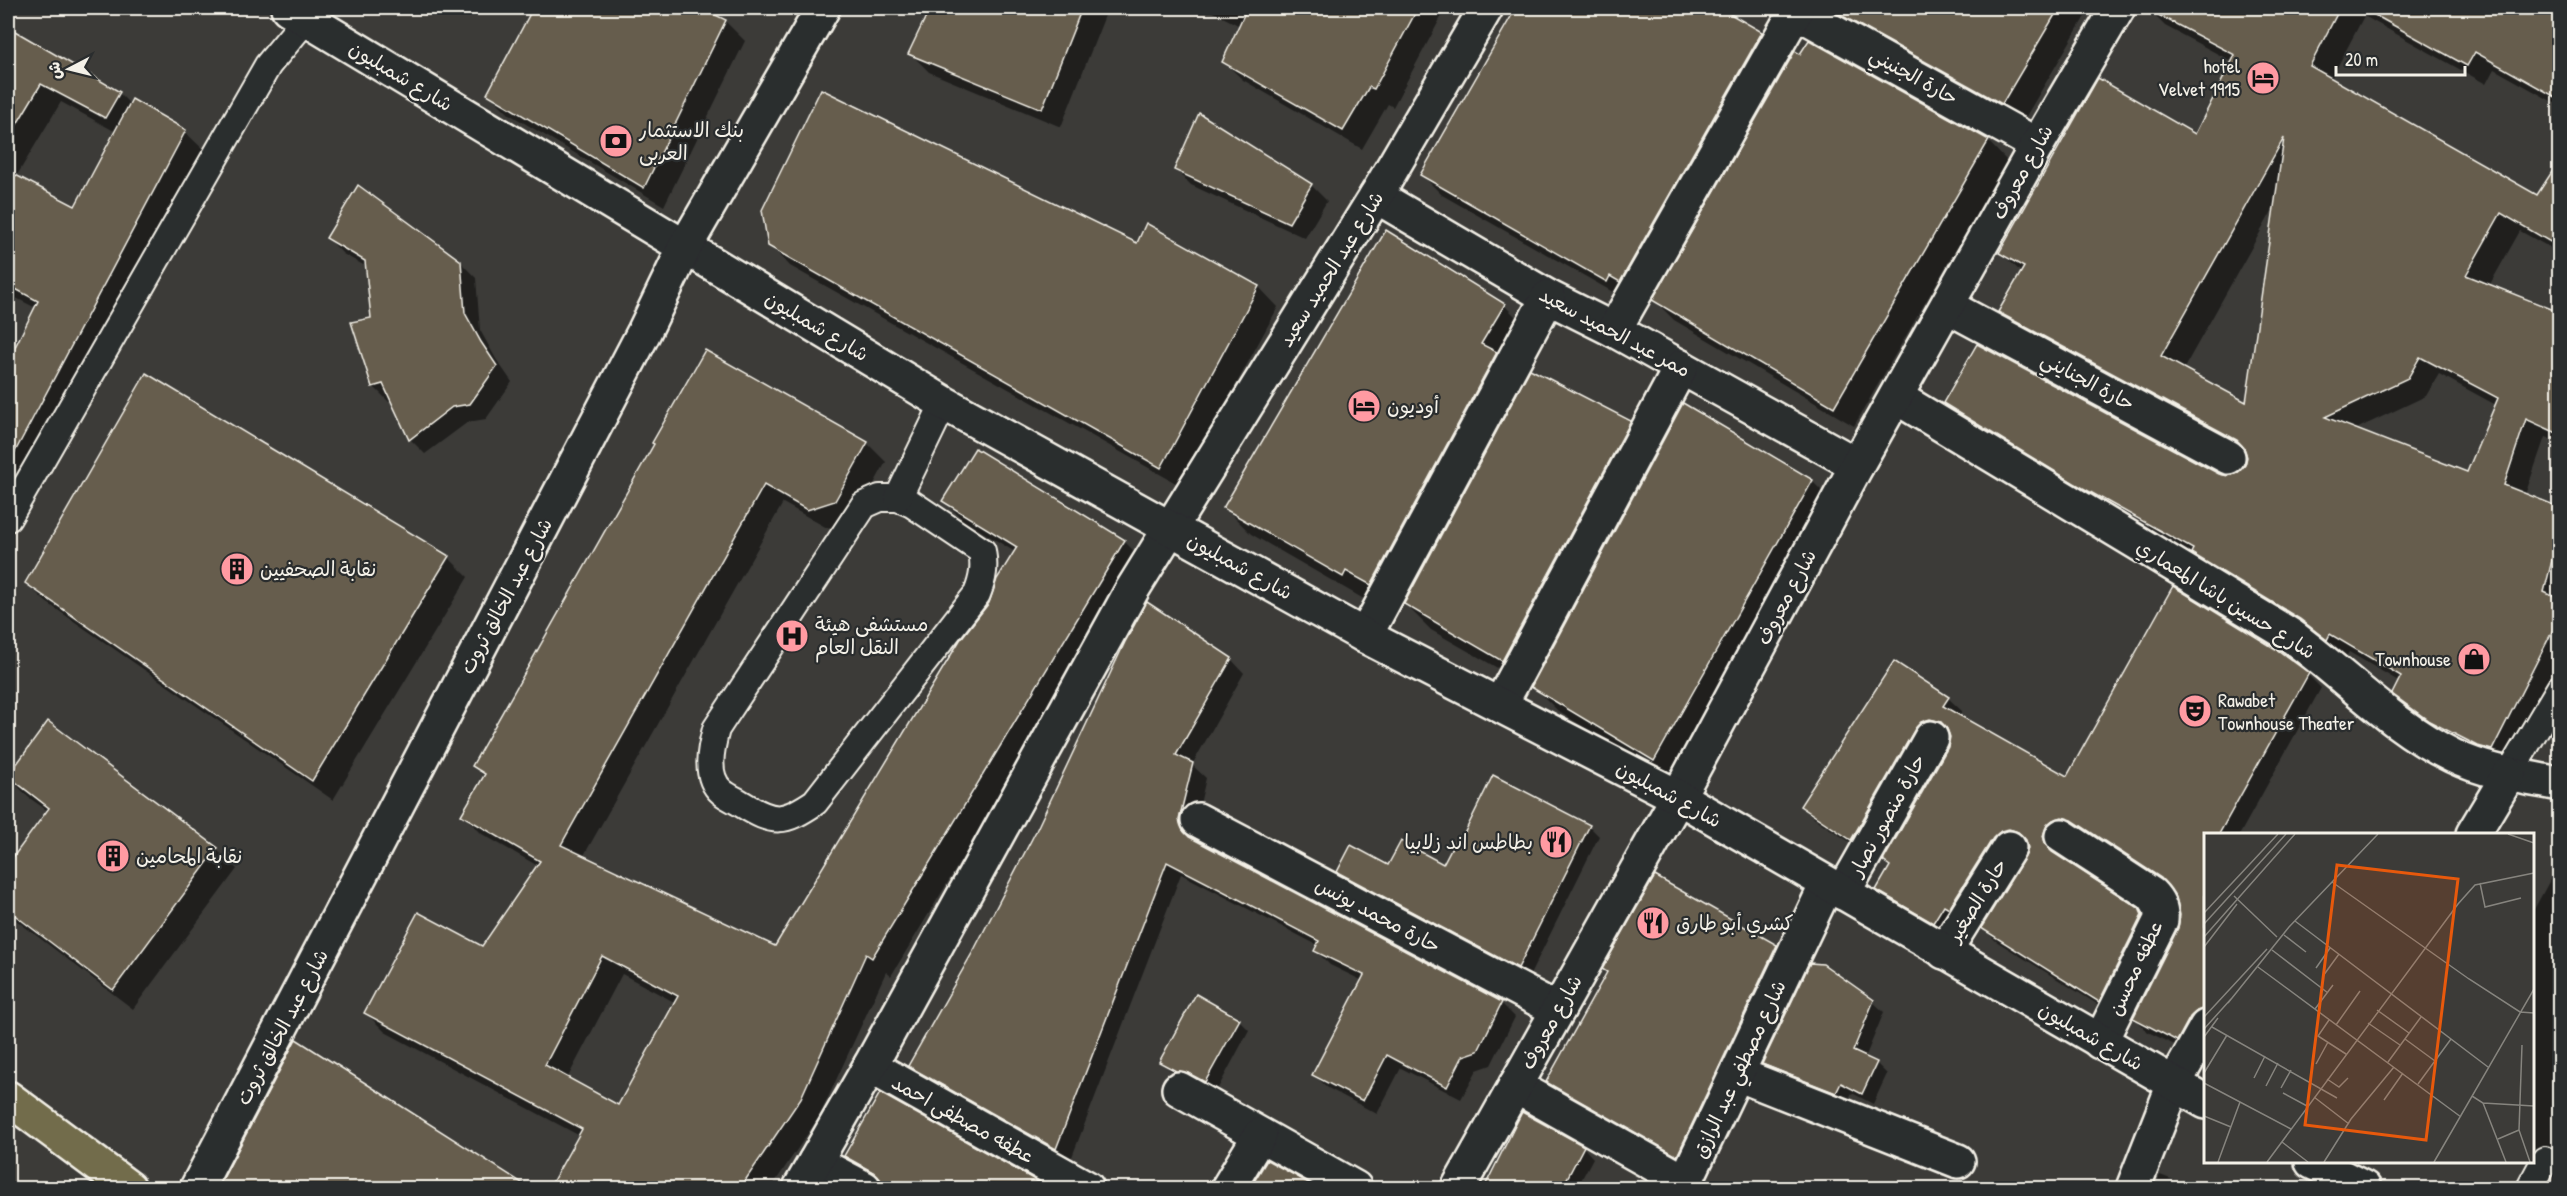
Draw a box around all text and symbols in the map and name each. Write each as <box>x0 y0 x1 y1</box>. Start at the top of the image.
street label: شارع شمبليون <box>344 34 458 118</box>
north arrow <box>39 39 99 99</box>
scale bar <box>2336 39 2465 77</box>
street label: حارة الجنيني <box>1863 40 1963 115</box>
text: 20 m <box>2345 47 2378 72</box>
place label: hotel Velvet 1915 <box>2158 52 2241 102</box>
hotel icon: hotel Velvet 1915 <box>2245 60 2281 96</box>
text: ش <box>42 61 66 81</box>
place label: بنك الاستثمار العربى <box>638 116 744 166</box>
street label: شارع معروف <box>1984 120 2060 224</box>
bank icon: بنك الاستثمار العربى <box>598 123 634 159</box>
street label: شارع عبد الحميد سعيد <box>1272 186 1390 352</box>
street label: ممر عبد الحميد سعيد <box>1535 280 1696 383</box>
street label: شارع شمبليون <box>760 284 874 368</box>
street label: حارة الجنايني <box>2034 345 2140 421</box>
hotel icon: أوديون <box>1346 388 1382 424</box>
place label: أوديون <box>1387 392 1439 419</box>
street label: شارع عبد الخالق ثروت <box>453 513 559 679</box>
street label: شارع شمبليون <box>1182 526 1298 606</box>
street label: شارع حسين باشا المعماري <box>2130 532 2321 666</box>
street label: شارع معروف <box>1749 544 1823 650</box>
building icon: نقابة الصحفيين <box>219 551 255 587</box>
place label: نقابة الصحفيين <box>260 555 376 582</box>
place label: مستشفى هيئة النقل العام <box>815 610 928 663</box>
hospital icon: مستشفى هيئة النقل العام <box>774 618 810 654</box>
shop icon: Townhouse <box>2456 641 2492 677</box>
place label: Townhouse <box>2375 645 2451 672</box>
place label: Rawabet Townhouse Theater <box>2218 686 2355 736</box>
theatre icon: Rawabet Townhouse Theater <box>2177 693 2213 729</box>
street label: حارة منصور نصار <box>1841 749 1931 882</box>
street label: شارع شمبليون <box>1611 754 1727 834</box>
restaurant icon: بطاطس اند زلابيا <box>1538 824 1574 860</box>
place label: بطاطس اند زلابيا <box>1404 828 1533 855</box>
inset map <box>2204 833 2534 1163</box>
building icon: نقابة المحامين <box>95 838 131 874</box>
place label: نقابة المحامين <box>136 842 242 869</box>
street label: حارة الصغير <box>1939 853 2013 948</box>
street label: حارة محمد يونس <box>1311 870 1445 959</box>
restaurant icon: كشري أبو طارق <box>1635 905 1671 941</box>
place label: كشري أبو طارق <box>1676 909 1794 938</box>
street label: عطفه محسن <box>2101 916 2168 1020</box>
street label: شارع عبد الخالق ثروت <box>229 944 335 1110</box>
street label: شارع معروف <box>1513 970 1589 1074</box>
street label: شارع مصطفي عبد الرازق <box>1685 975 1796 1164</box>
street label: شارع شمبليون <box>2034 995 2148 1077</box>
street label: عطفه مصطفى احمد <box>887 1068 1039 1169</box>

